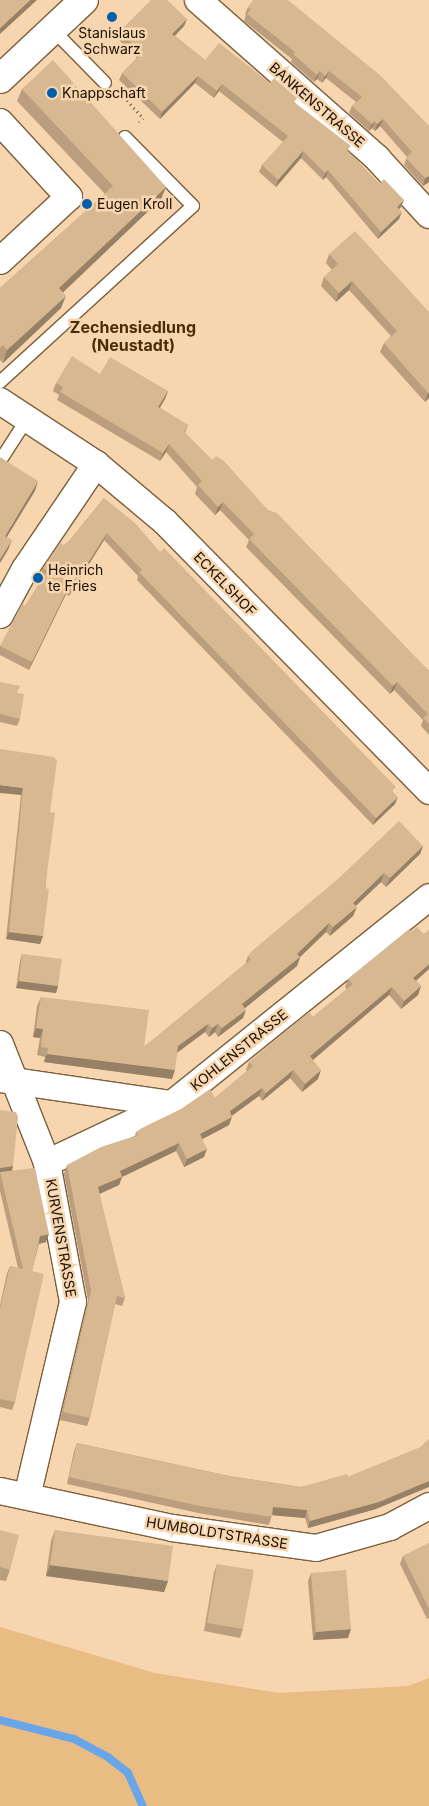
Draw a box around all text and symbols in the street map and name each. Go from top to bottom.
marker: Stanislaus Schwarz [106,11,118,23]
place label: Stanislaus Schwarz [78,25,146,58]
street label: BANKENSTRASSE [266,59,368,151]
place label: Knappschaft [62,85,145,101]
marker: Knappschaft [46,87,58,99]
place label: Eugen Kroll [97,196,172,212]
marker: Eugen Kroll [81,198,93,210]
district label: Zechensiedlung (Neustadt) [70,317,196,355]
street label: ECKELSHOF [190,548,260,620]
place label: Heinrich te Fries [48,562,103,594]
marker: Heinrich te Fries [32,572,44,584]
street label: KOHLENSTRASSE [187,1006,291,1094]
street label: KURVENSTRASSE [42,1177,80,1299]
street label: HUMBOLDTSTRASSE [145,1514,289,1552]

